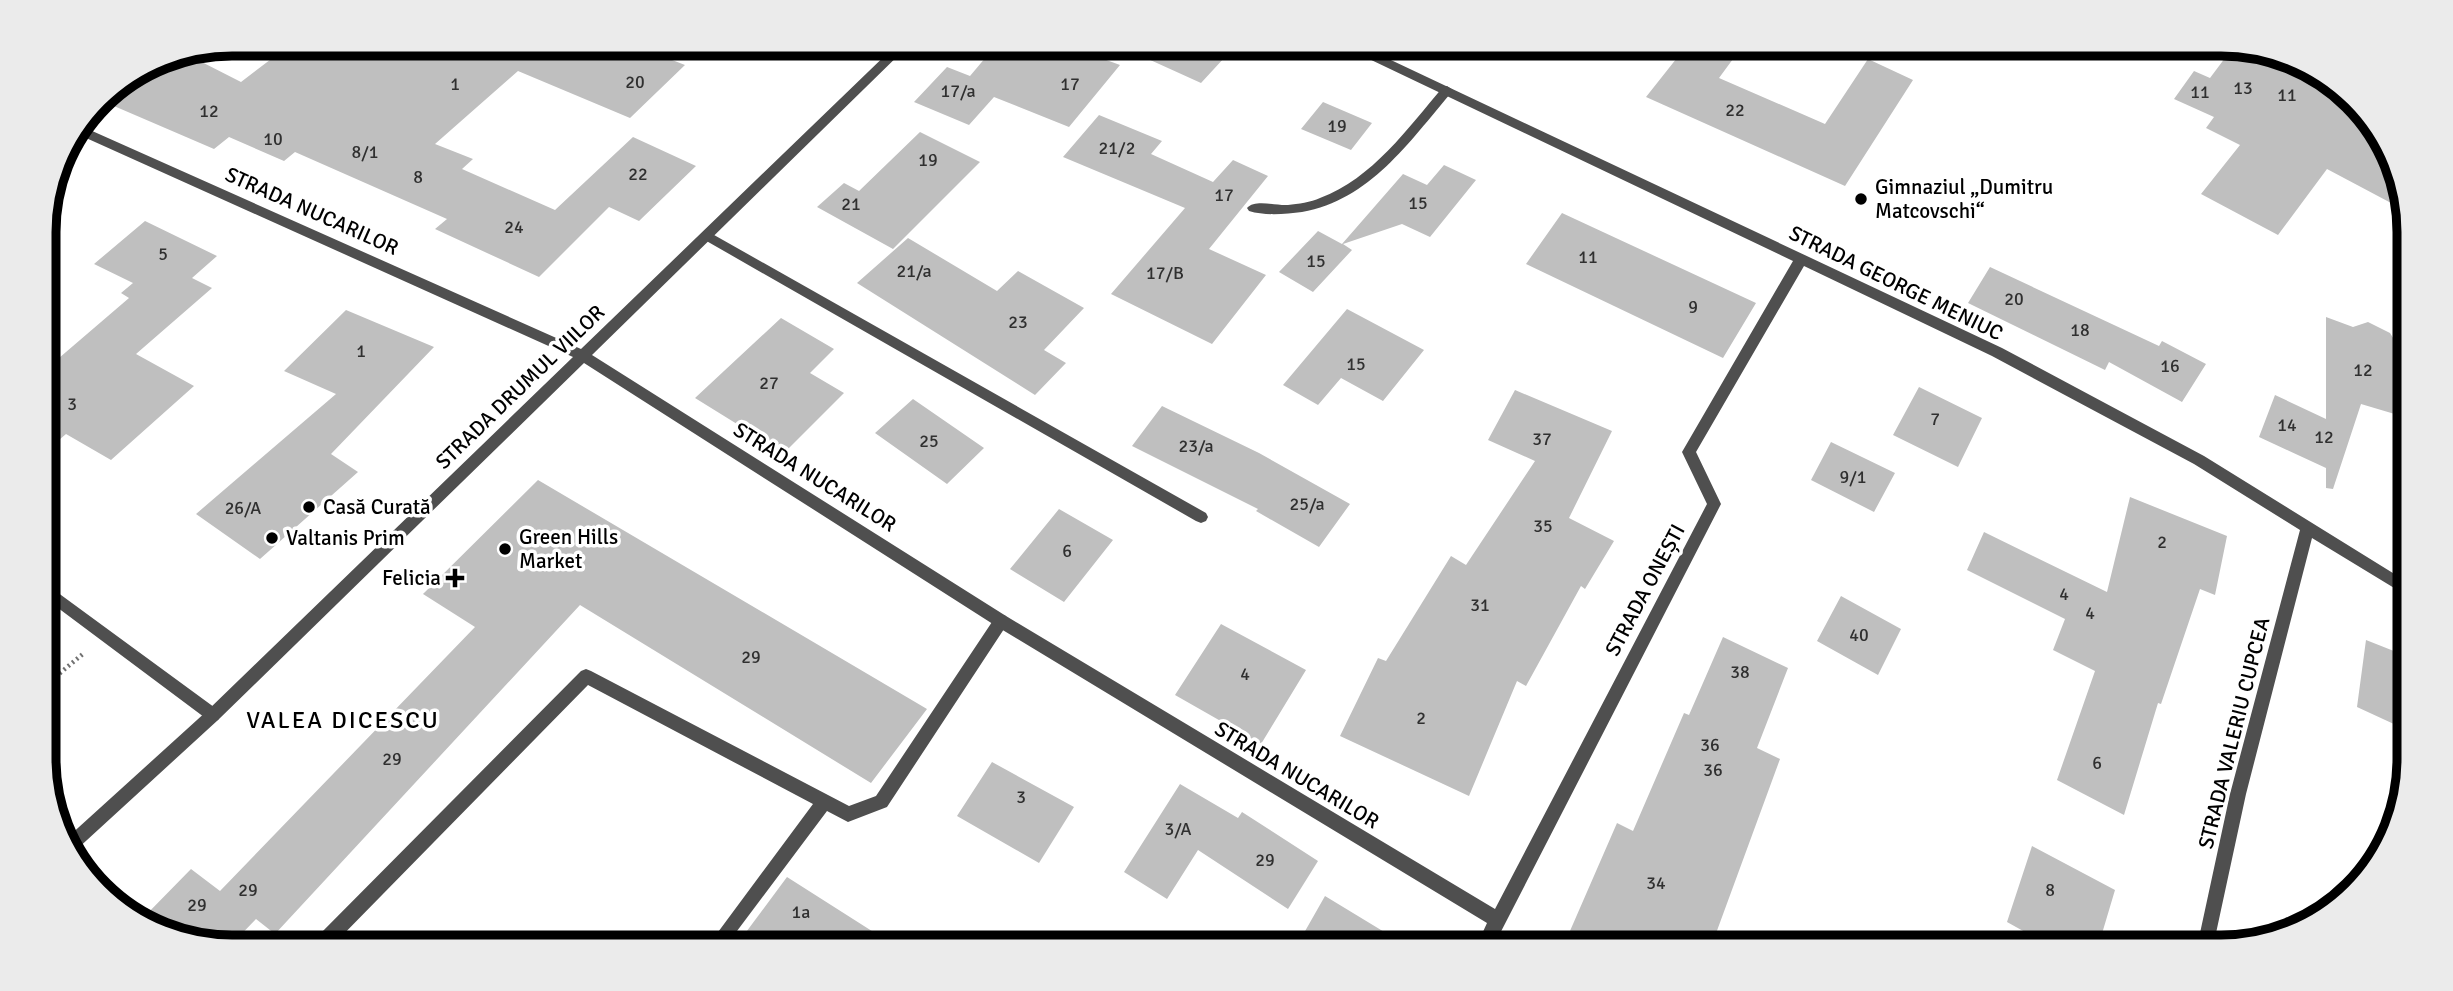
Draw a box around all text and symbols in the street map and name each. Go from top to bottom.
house number: 20 [625,71,645,93]
house number: 1 [450,73,460,95]
house number: 17 [1060,73,1080,95]
house number: 13 [2233,77,2253,99]
house number: 17/a [940,80,976,102]
house number: 11 [2190,81,2210,103]
house number: 11 [2277,84,2297,106]
house number: 22 [1725,99,1745,121]
house number: 12 [199,100,219,122]
house number: 19 [1327,115,1347,137]
house number: 10 [263,128,283,150]
house number: 21/2 [1099,137,1135,159]
house number: 8/1 [351,141,379,163]
house number: 19 [918,149,938,171]
street label: STRADA NUCARILOR [221,161,403,261]
house number: 22 [628,163,648,185]
house number: 8 [413,166,423,188]
place label: Gimnaziul „Dumitru Matcovschi“ [1875,174,2053,224]
house number: 17 [1214,184,1234,206]
marker: Gimnaziul „Dumitru Matcovschi“ [1853,191,1869,207]
house number: 15 [1408,192,1428,214]
house number: 21 [841,193,861,215]
house number: 24 [504,216,524,238]
street label: STRADA GEORGE MENIUC [1785,220,2007,346]
house number: 5 [158,243,168,265]
house number: 11 [1578,246,1598,268]
house number: 15 [1306,250,1326,272]
house number: 21/a [896,260,932,282]
house number: 17/B [1146,262,1184,284]
house number: 20 [2004,288,2024,310]
house number: 9 [1688,296,1698,318]
street label: STRADA DRUMUL VIILOR [430,299,610,475]
house number: 23 [1008,311,1028,333]
house number: 18 [2070,319,2090,341]
house number: 1 [356,340,366,362]
house number: 15 [1346,353,1366,375]
house number: 16 [2160,355,2180,377]
house number: 12 [2353,359,2373,381]
house number: 27 [759,372,779,394]
house number: 3 [67,393,77,415]
house number: 7 [1930,408,1940,430]
house number: 14 [2277,414,2297,436]
street label: STRADA NUCARILOR [729,416,901,538]
house number: 12 [2314,426,2334,448]
house number: 37 [1532,428,1552,450]
house number: 25 [919,430,939,452]
house number: 23/a [1178,435,1214,457]
house number: 9/1 [1839,466,1867,488]
house number: 25/a [1289,493,1325,515]
place label: Casă Curată [323,494,431,520]
house number: 26/A [225,497,261,519]
marker: Casă Curată [301,499,317,515]
house number: 35 [1533,515,1553,537]
street label: STRADA ONEȘTI [1599,520,1691,660]
place label: Green Hills Market [519,524,618,574]
place label: Valtanis Prim [286,525,405,551]
marker: Valtanis Prim [264,530,280,546]
house number: 2 [2157,531,2167,553]
house number: 6 [1062,540,1072,562]
marker: Green Hills Market [497,541,513,557]
place label: Felicia [382,565,441,591]
marker: Felicia [447,570,463,586]
house number: 4 [2059,583,2069,605]
house number: 31 [1470,594,1490,616]
house number: 4 [2085,602,2095,624]
street label: STRADA VALERIU CUPCEA [2193,614,2275,851]
house number: 40 [1849,624,1869,646]
house number: 29 [741,646,761,668]
house number: 38 [1730,661,1750,683]
house number: 4 [1240,663,1250,685]
district label: VALEA DICESCU [246,705,440,735]
house number: 2 [1416,707,1426,729]
street label: STRADA NUCARILOR [1210,716,1384,834]
house number: 36 [1700,734,1720,756]
house number: 29 [382,748,402,770]
house number: 6 [2092,752,2102,774]
house number: 36 [1703,759,1723,781]
house number: 3 [1016,786,1026,808]
house number: 3/A [1165,818,1191,840]
house number: 29 [1255,849,1275,871]
house number: 34 [1646,872,1666,894]
house number: 29 [238,879,258,901]
house number: 8 [2045,879,2055,901]
house number: 29 [187,894,207,916]
house number: 1a [792,901,810,923]

